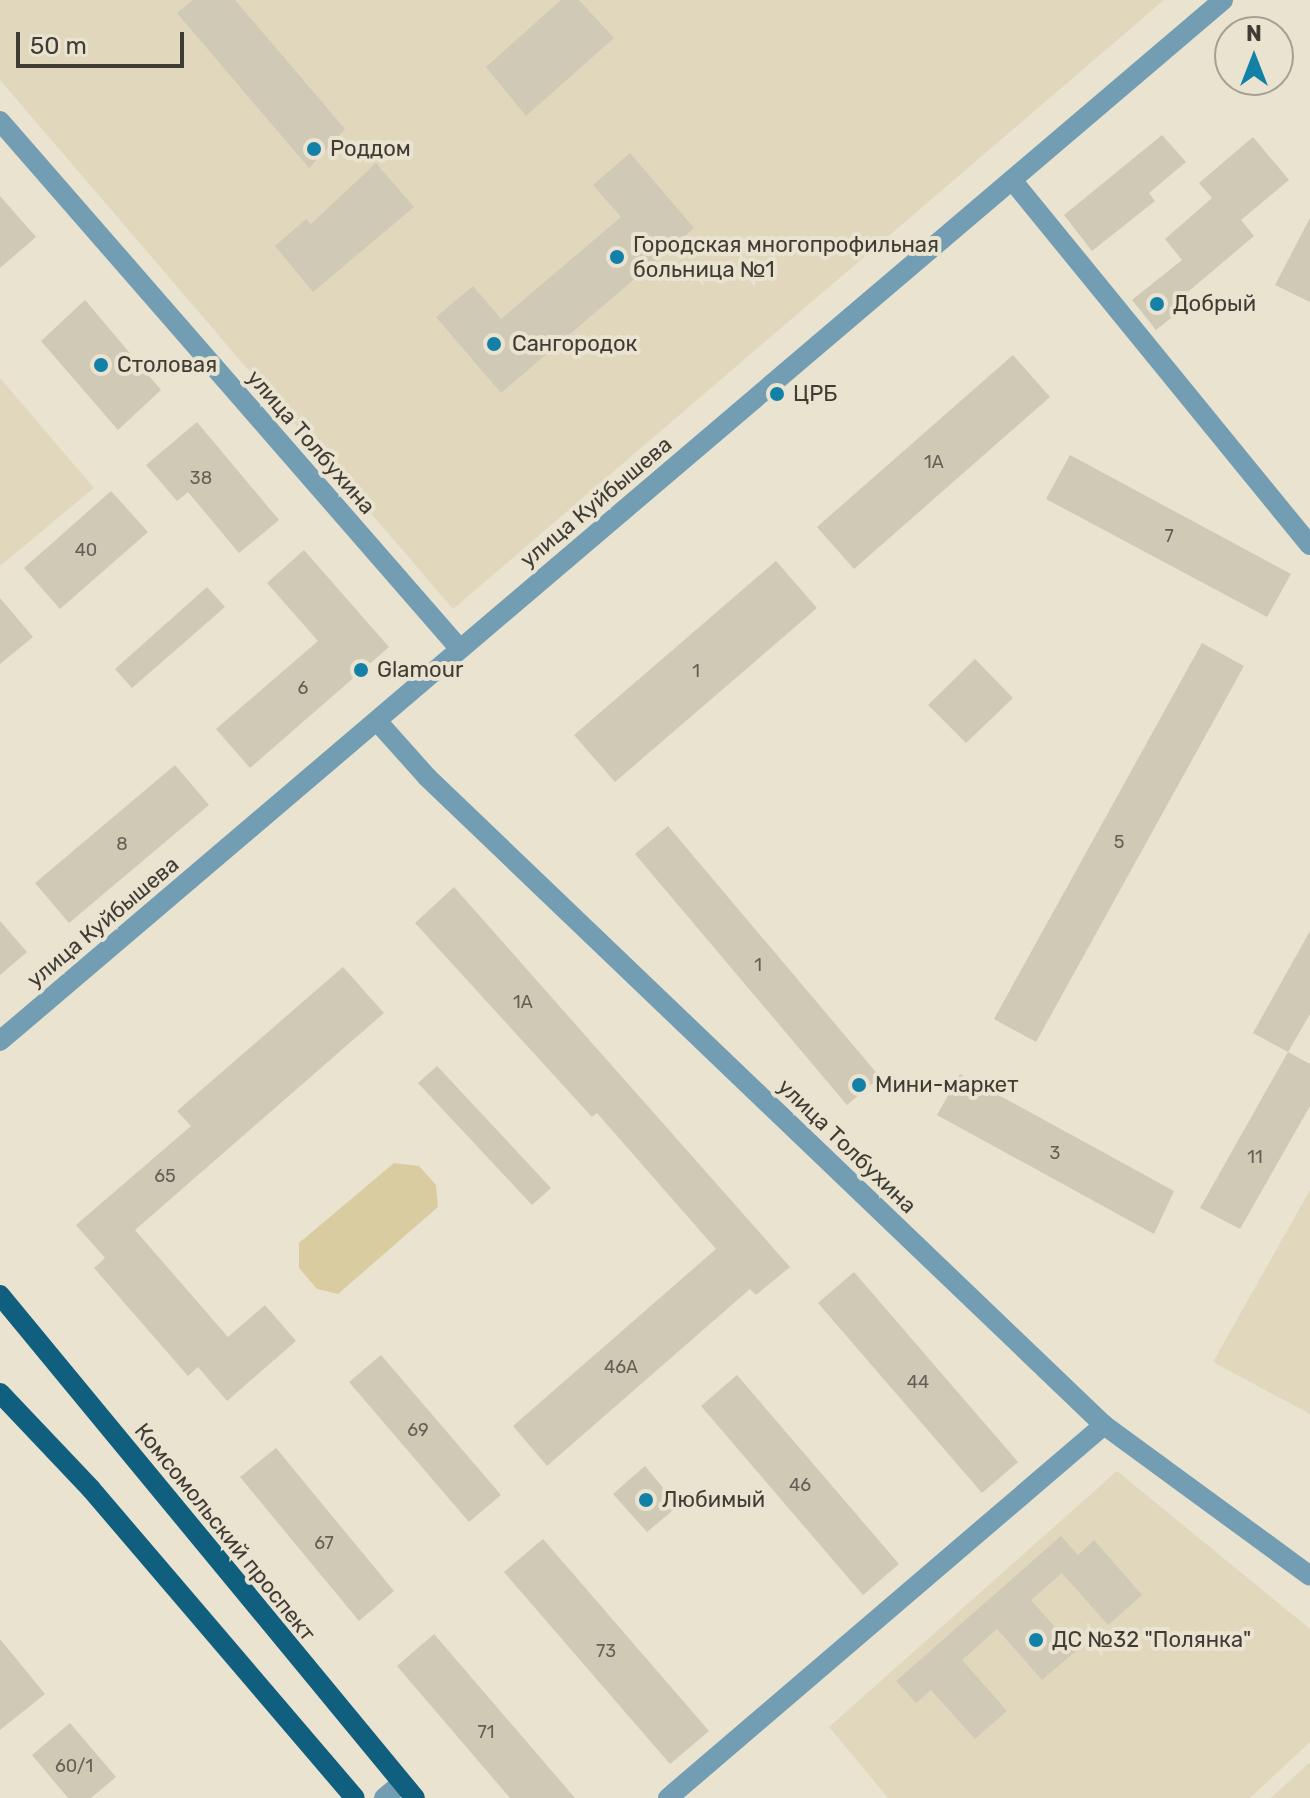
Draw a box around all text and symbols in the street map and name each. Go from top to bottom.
scale bar [20,16,188,66]
north arrow [1214,16,1294,96]
text: N [1246,20,1262,47]
text: 50 m [30,32,87,60]
place label: Роддом [330,136,411,162]
marker: Роддом [305,140,323,158]
place label: Городская многопрофильная больница №1 [633,231,939,282]
marker: Городская многопрофильная больница №1 [608,248,626,266]
place label: Добрый [1173,291,1256,317]
marker: Добрый [1148,295,1166,313]
place label: Сангородок [512,331,637,357]
marker: Сангородок [483,333,505,355]
place label: Столовая [117,352,217,378]
marker: Столовая [92,356,110,374]
street label: улица Толбухина [241,365,381,519]
place label: ЦРБ [793,381,837,407]
marker: ЦРБ [768,385,786,403]
street label: улица Куйбышева [515,431,677,573]
house number: 1А [924,451,944,473]
house number: 38 [190,467,212,489]
house number: 7 [1164,525,1174,547]
house number: 40 [75,539,97,561]
place label: Glamour [377,657,463,683]
house number: 1 [692,660,700,682]
marker: Glamour [352,661,370,679]
house number: 6 [298,677,308,699]
house number: 5 [1114,831,1124,853]
house number: 8 [116,833,128,855]
street label: улица Куйбышева [22,851,184,993]
house number: 1 [754,954,762,976]
house number: 1А [513,991,533,1013]
place label: Мини-маркет [875,1072,1018,1098]
street label: улица Толбухина [772,1073,922,1219]
marker: Мини-маркет [850,1076,868,1094]
house number: 3 [1050,1142,1060,1164]
house number: 11 [1247,1146,1263,1168]
house number: 65 [154,1165,176,1187]
house number: 46А [604,1356,638,1378]
house number: 44 [907,1371,929,1393]
street label: Комсомольский проспект [129,1418,321,1646]
house number: 69 [407,1419,429,1441]
house number: 46 [789,1474,811,1496]
place label: Любимый [662,1487,765,1513]
marker: Любимый [637,1491,655,1509]
house number: 67 [314,1532,334,1554]
place label: ДС №32 "Полянка" [1052,1627,1251,1653]
marker: ДС №32 "Полянка" [1027,1631,1045,1649]
house number: 73 [596,1640,616,1662]
house number: 71 [478,1721,494,1743]
house number: 60/1 [55,1755,93,1777]

